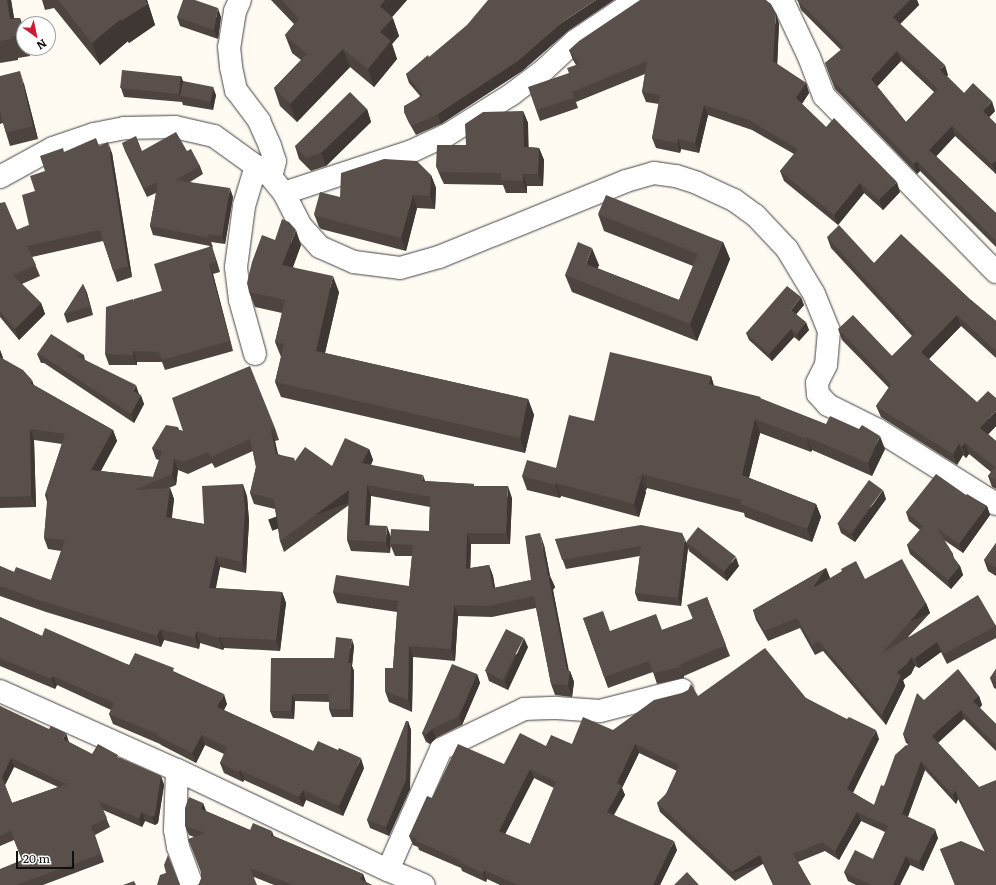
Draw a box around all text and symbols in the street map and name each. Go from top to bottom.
north arrow [16,16,56,56]
text: N [34,36,50,54]
scale bar [18,843,76,869]
text: 20 m [23,849,50,867]

